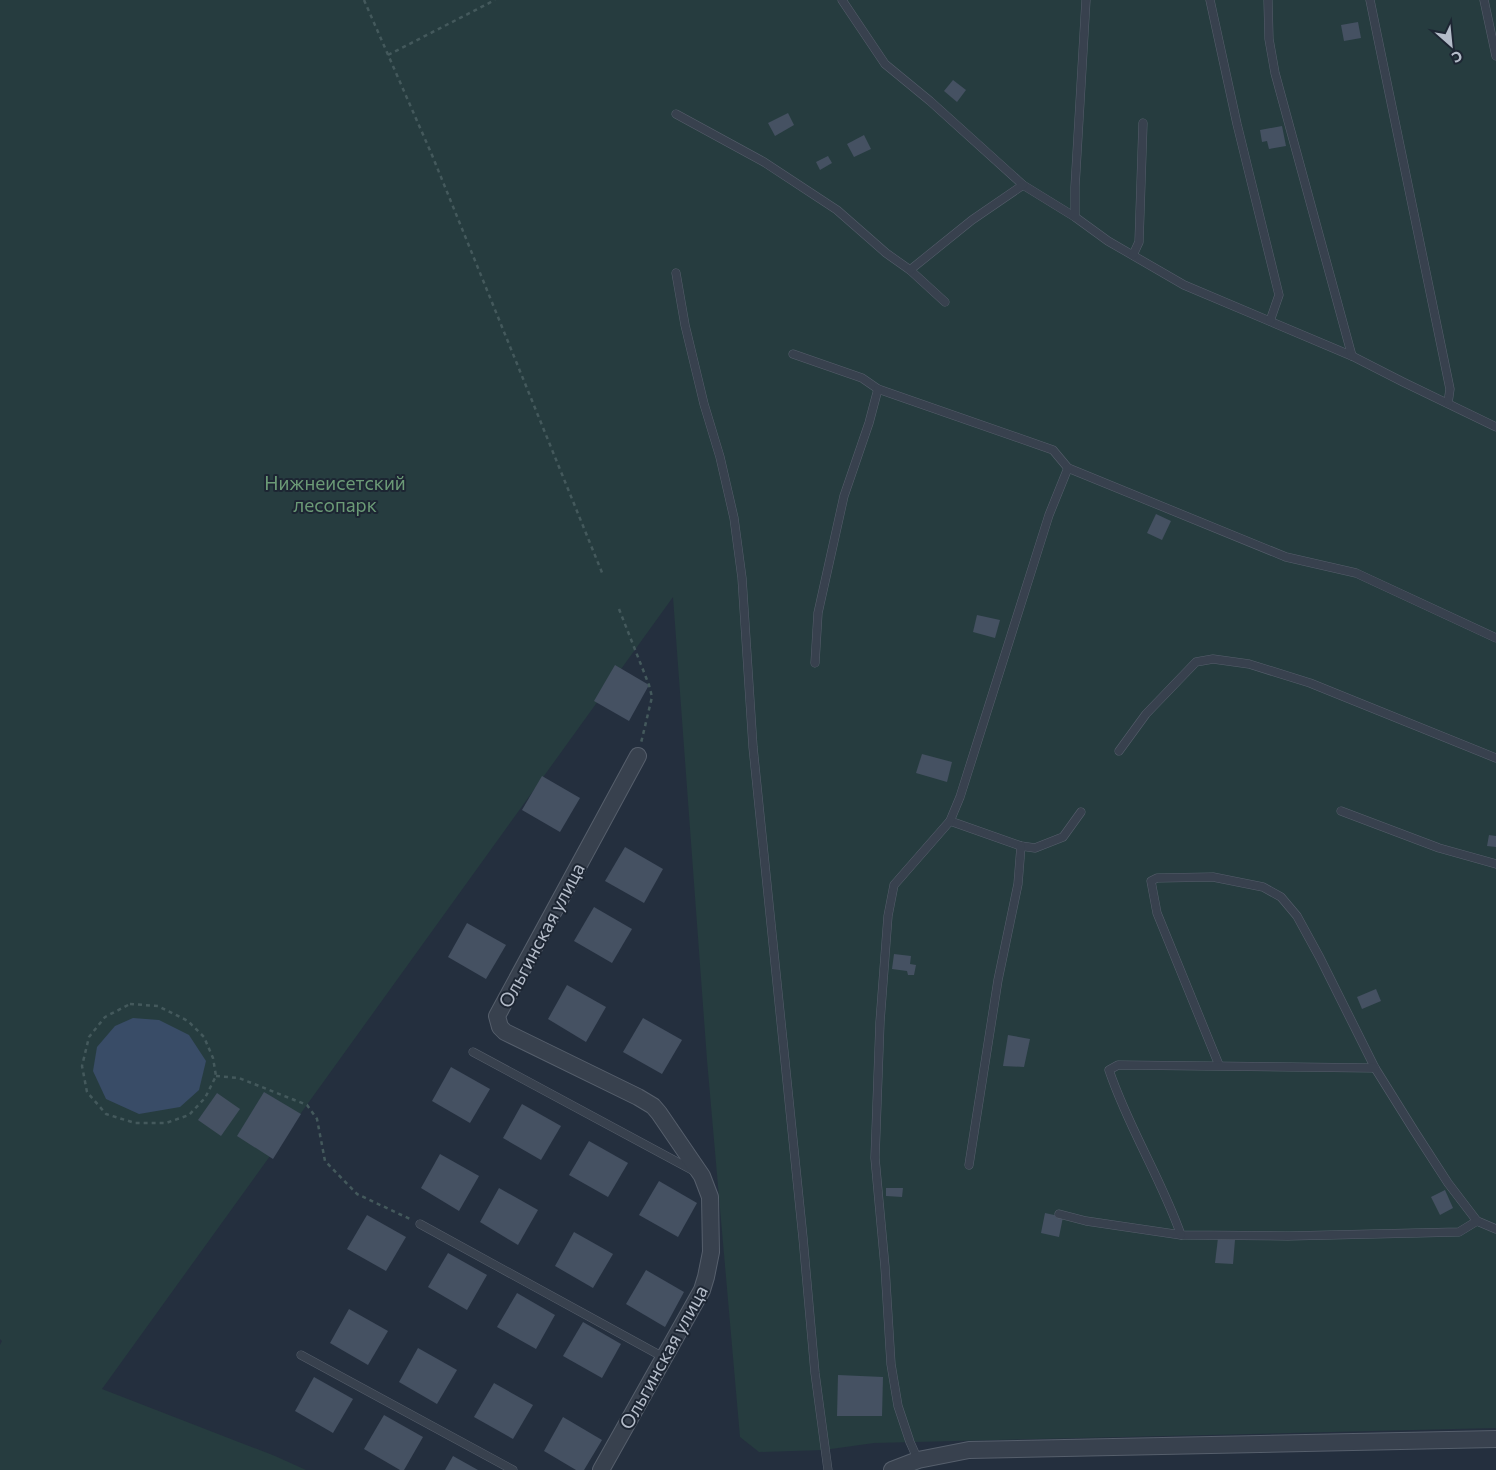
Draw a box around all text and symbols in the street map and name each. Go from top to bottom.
north arrow [1426,20,1476,70]
text: С [1449,47,1465,67]
park label: Нижнеисетский лесопарк [264,471,406,516]
street label: Ольгинская улица [493,859,589,1011]
street label: Ольгинская улица [614,1281,712,1433]

